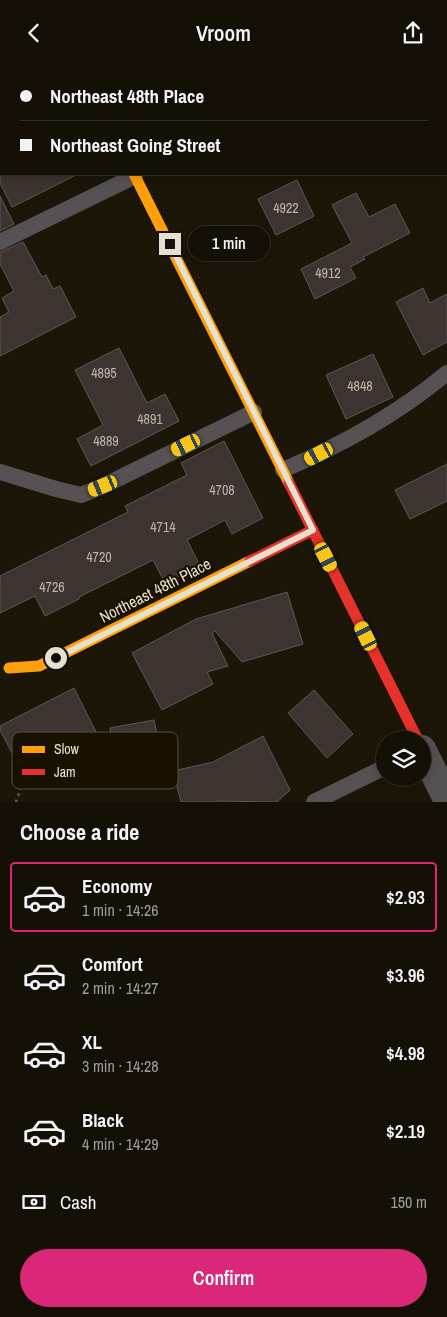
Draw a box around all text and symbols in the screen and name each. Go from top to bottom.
text: Vroom [196,18,251,48]
icon: back [20,19,48,47]
icon: share [399,19,427,47]
text: Northeast 48th Place [50,83,204,109]
text: Northeast Going Street [50,132,221,158]
house number: 4922 [273,199,299,217]
callout: 1 min [188,227,270,261]
text: 1 min [212,232,246,254]
route end [159,233,181,255]
house number: 4912 [315,264,341,282]
house number: 4895 [91,364,117,382]
house number: 4848 [347,377,373,395]
house number: 4891 [137,410,163,428]
house number: 4889 [93,432,119,450]
car [169,432,202,458]
car [302,440,335,468]
car [86,473,119,499]
house number: 4708 [209,481,235,499]
house number: 4714 [150,518,176,536]
car [312,540,339,574]
house number: 4720 [86,548,112,566]
street label: Northeast 48th Place [95,552,215,628]
house number: 4726 [39,578,65,596]
car [352,619,379,653]
route start [45,647,67,669]
map controls [376,731,431,786]
button: layers [376,731,431,786]
legend [12,732,178,789]
text: Slow [54,740,80,758]
text: Jam [54,763,76,781]
text: Choose a ride [20,817,139,847]
text: Economy [82,873,152,899]
icon: car [22,875,67,920]
text: $2.93 [386,884,425,910]
text: 1 min · 14:26 [82,899,159,921]
text: Comfort [82,951,143,977]
icon: car [22,953,67,998]
text: $3.96 [386,962,425,988]
text: 2 min · 14:27 [82,977,159,999]
text: XL [82,1029,102,1055]
icon: car [22,1031,67,1076]
text: $4.98 [386,1040,425,1066]
text: 3 min · 14:28 [82,1055,159,1077]
text: Black [82,1107,124,1133]
icon: car [22,1109,67,1154]
text: $2.19 [386,1118,425,1144]
text: 4 min · 14:29 [82,1133,159,1155]
icon: cash [20,1188,48,1216]
text: Cash [60,1189,96,1215]
text: 150 m [391,1191,427,1213]
button: Confirm [20,1249,427,1307]

